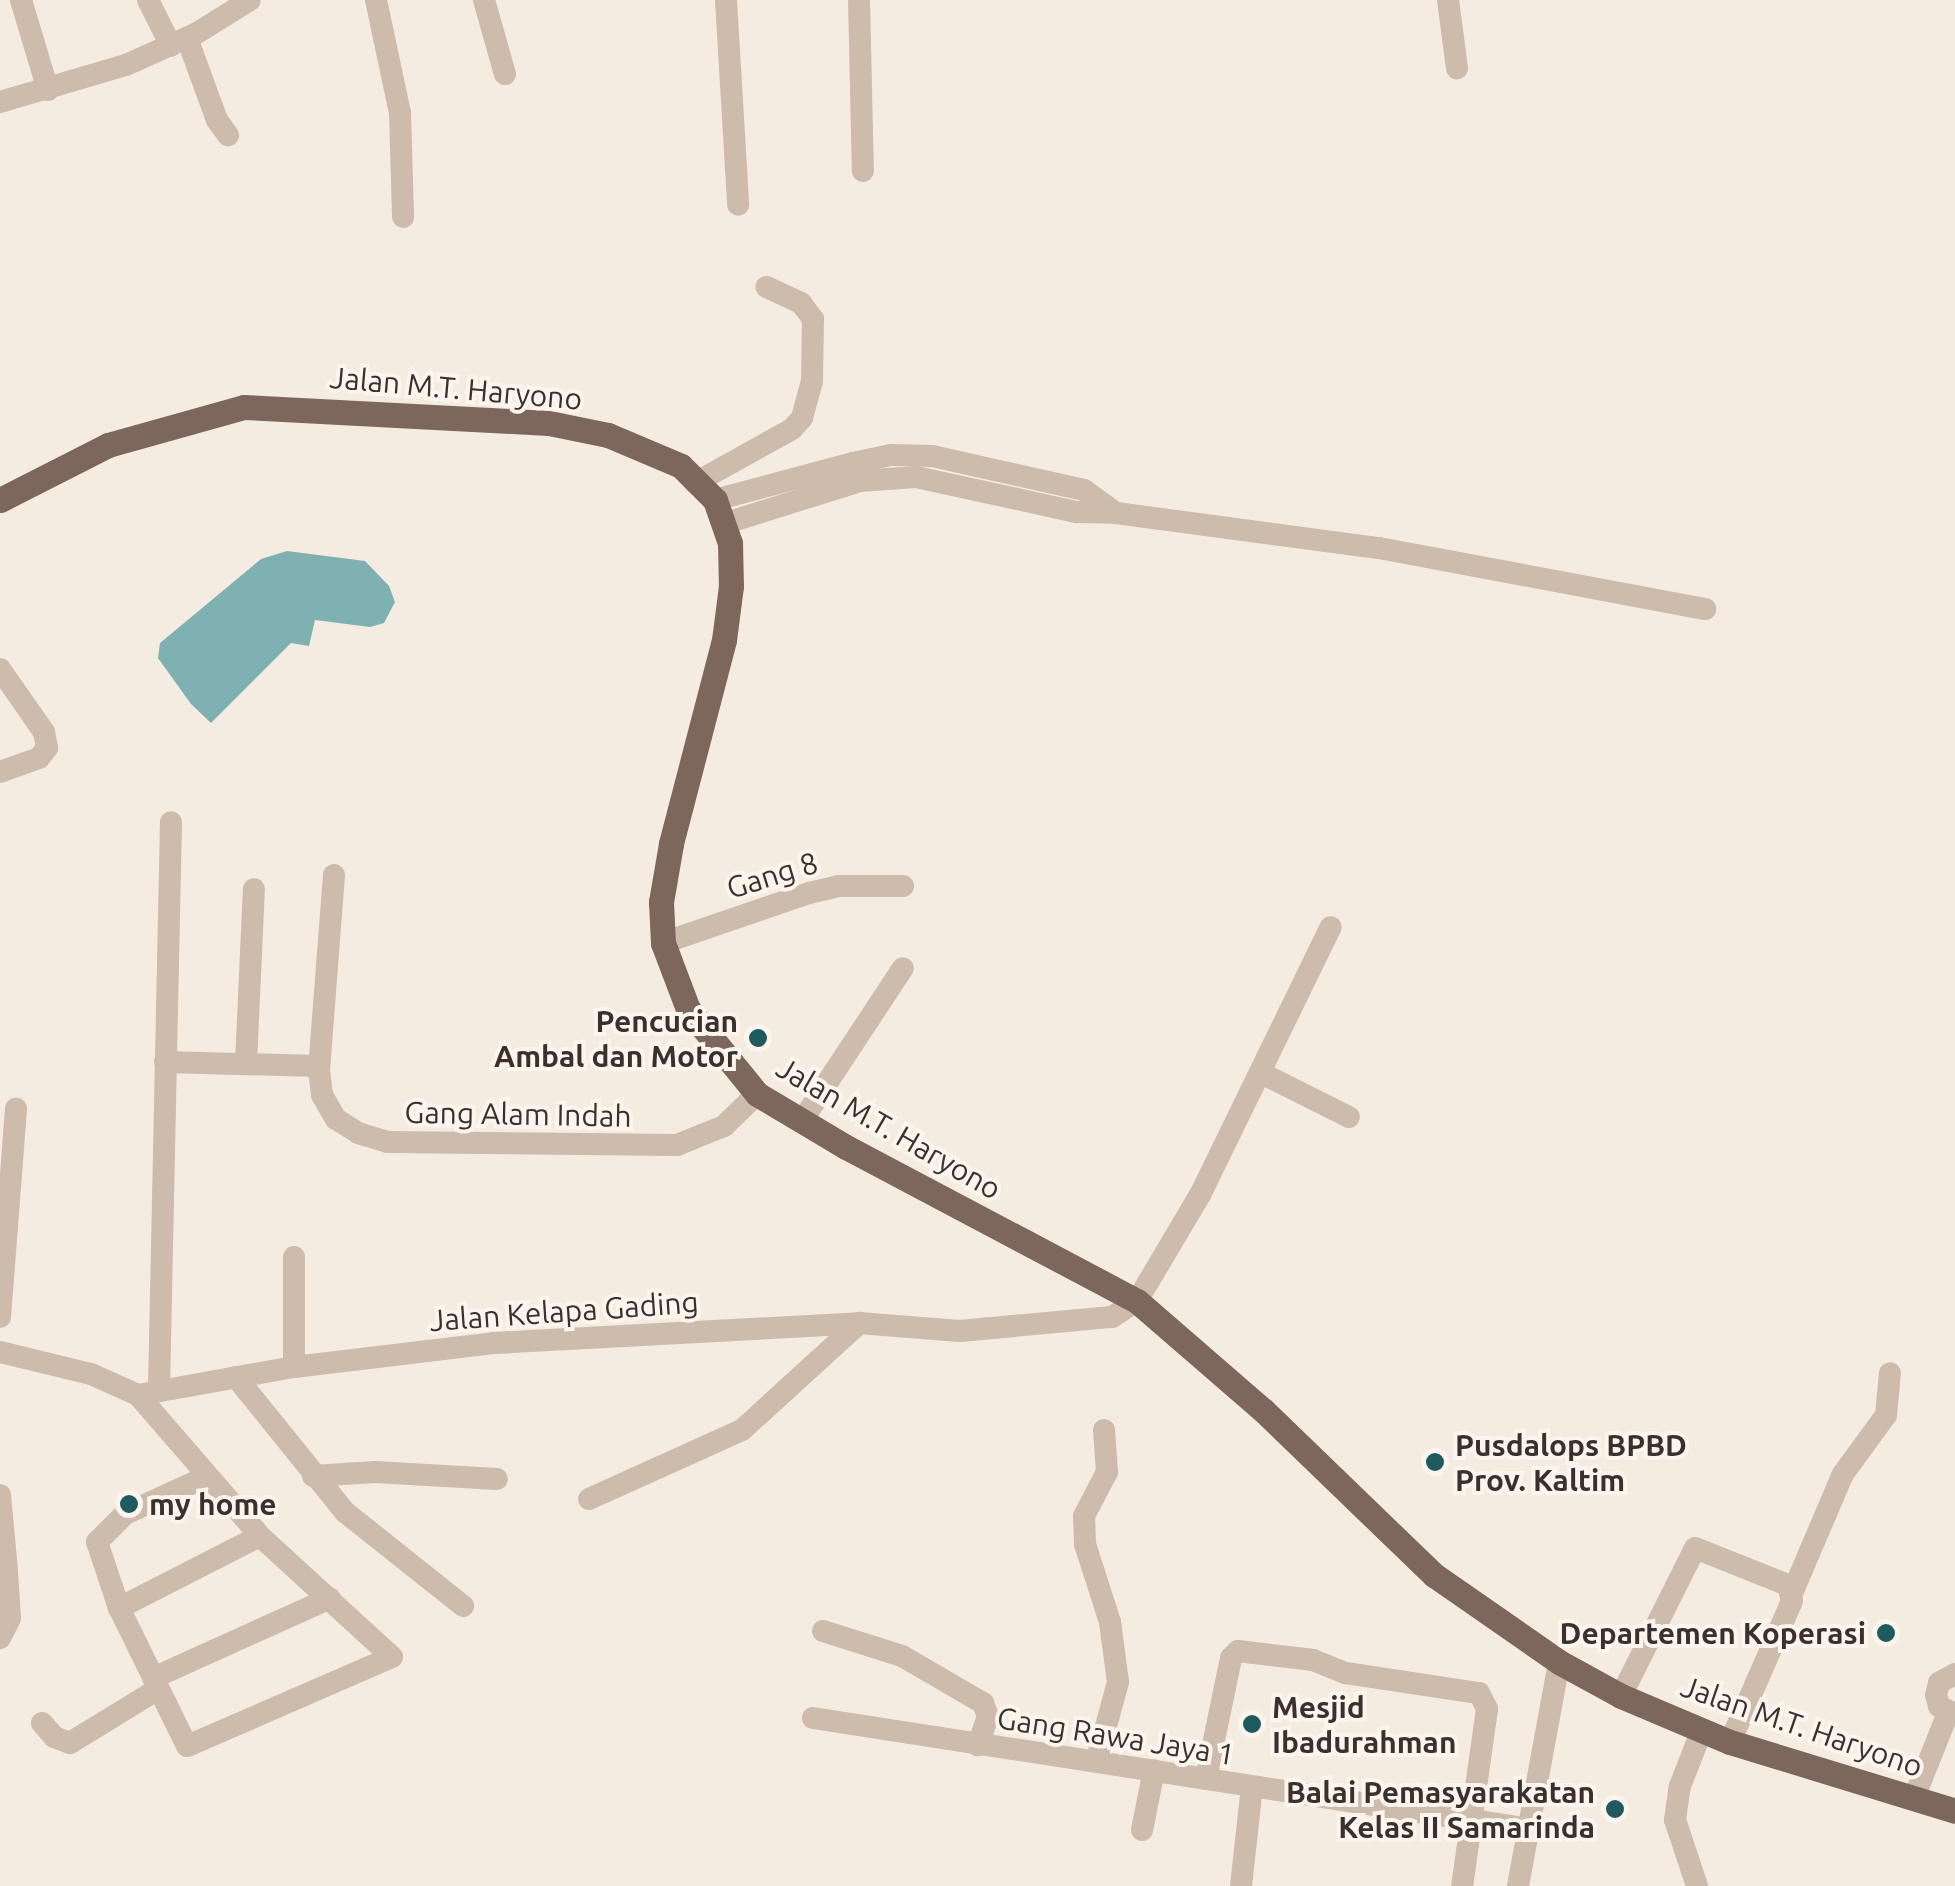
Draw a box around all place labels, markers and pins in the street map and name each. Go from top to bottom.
place label: Pencucian Ambal dan Motor [494,1003,738,1074]
marker: Pencucian Ambal dan Motor [747,1027,769,1049]
place label: Pusdalops BPBD Prov. Kaltim [1455,1427,1687,1498]
marker: Pusdalops BPBD Prov. Kaltim [1424,1451,1446,1473]
place label: my home [149,1486,277,1522]
marker: my home [118,1493,140,1515]
place label: Departemen Koperasi [1560,1615,1866,1651]
marker: Departemen Koperasi [1875,1622,1897,1644]
place label: Mesjid Ibadurahman [1272,1689,1456,1760]
marker: Mesjid Ibadurahman [1241,1713,1263,1735]
place label: Balai Pemasyarakatan Kelas II Samarinda [1286,1774,1595,1844]
marker: Balai Pemasyarakatan Kelas II Samarinda [1604,1798,1626,1820]

